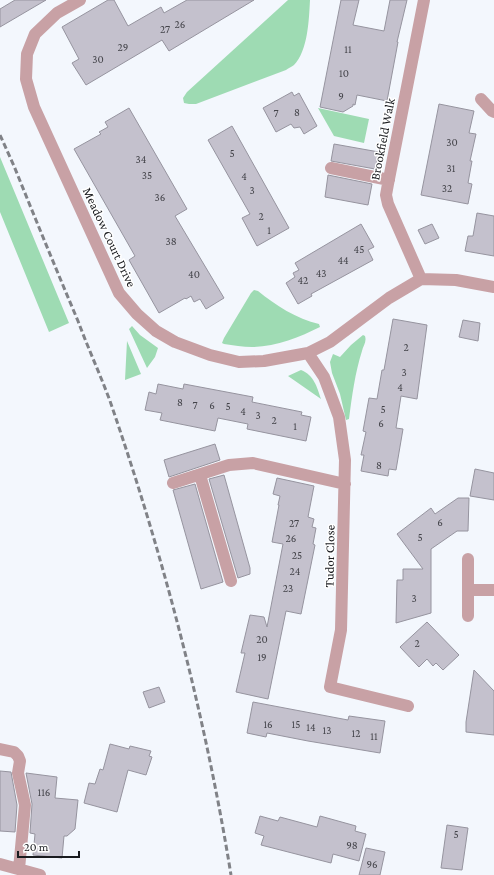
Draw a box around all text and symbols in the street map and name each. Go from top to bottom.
house number: 26 [175,18,185,30]
house number: 27 [160,23,170,35]
house number: 29 [118,41,128,53]
house number: 11 [344,43,352,55]
house number: 30 [92,53,104,65]
house number: 10 [339,67,349,79]
house number: 9 [338,90,344,102]
street label: Brookfield Walk [367,96,398,181]
house number: 8 [294,106,300,118]
house number: 7 [273,107,279,119]
house number: 30 [446,136,458,148]
house number: 5 [229,147,235,159]
house number: 34 [136,153,147,165]
house number: 31 [447,162,456,174]
house number: 35 [142,169,152,181]
house number: 4 [241,170,247,182]
house number: 32 [442,182,452,194]
house number: 3 [249,184,255,196]
street label: Meadow Court Drive [80,185,139,290]
house number: 36 [155,191,165,203]
house number: 2 [258,210,264,222]
house number: 1 [267,224,271,236]
house number: 38 [165,235,177,247]
house number: 45 [354,243,364,255]
house number: 44 [337,254,349,266]
house number: 43 [316,267,326,279]
house number: 40 [188,268,200,280]
house number: 42 [298,274,308,286]
house number: 2 [403,341,409,353]
house number: 3 [401,366,407,378]
house number: 4 [397,381,403,393]
house number: 8 [177,396,183,408]
house number: 7 [192,399,198,411]
house number: 6 [209,399,215,411]
house number: 5 [225,400,231,412]
house number: 5 [380,403,386,415]
house number: 4 [240,405,246,417]
house number: 3 [255,409,261,421]
house number: 2 [271,414,277,426]
house number: 6 [378,417,384,429]
house number: 1 [293,420,297,432]
house number: 8 [376,459,382,471]
house number: 6 [437,516,443,528]
house number: 27 [289,517,299,529]
street label: Tudor Close [321,524,338,587]
house number: 5 [417,531,423,543]
house number: 26 [286,532,296,544]
house number: 25 [292,549,302,561]
house number: 24 [290,565,301,577]
house number: 23 [283,582,293,594]
house number: 3 [411,592,417,604]
house number: 20 [256,633,268,645]
house number: 2 [414,637,420,649]
house number: 19 [257,651,267,663]
house number: 16 [263,718,273,730]
house number: 15 [292,718,300,730]
house number: 14 [306,721,316,733]
house number: 13 [323,724,331,736]
house number: 12 [352,727,360,739]
house number: 11 [370,730,378,742]
house number: 116 [38,786,50,798]
house number: 5 [453,828,459,840]
scale bar [18,833,79,859]
house number: 98 [346,839,358,851]
text: 20 m [24,840,49,854]
house number: 96 [366,858,378,870]

